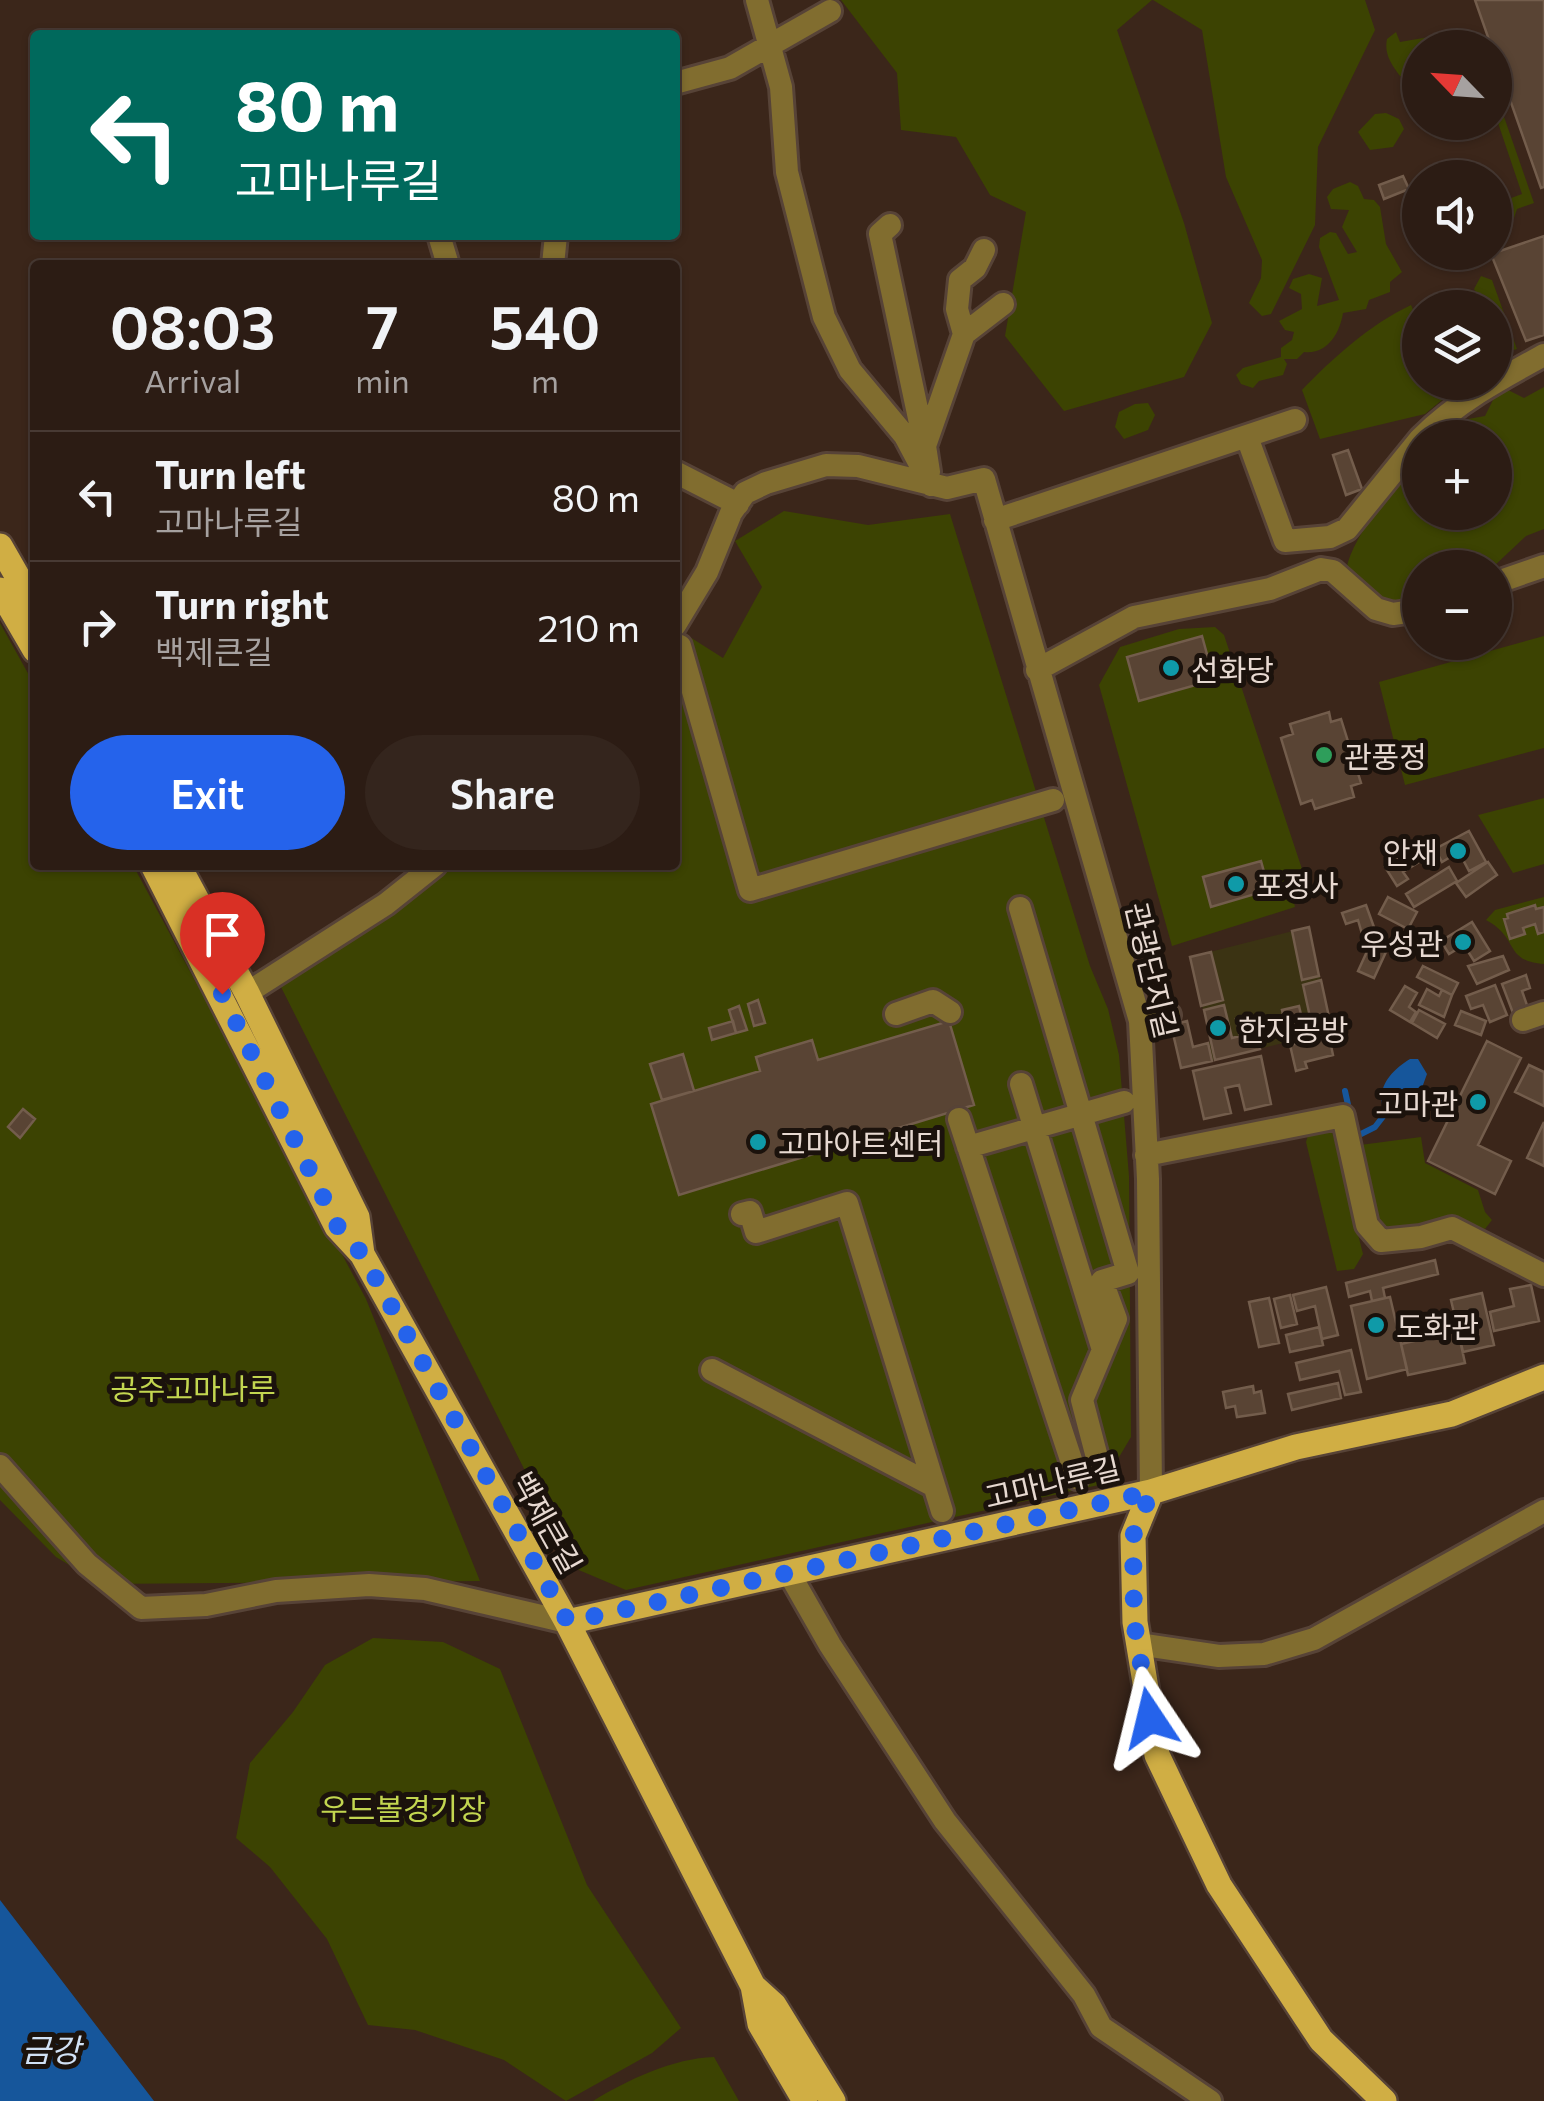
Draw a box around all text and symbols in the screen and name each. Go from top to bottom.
north arrow [1402,30,1512,140]
map controls [1402,30,1512,660]
text: 80 m [235,60,399,145]
icon: left [70,70,200,200]
text: 고마나루길 [235,151,442,206]
button: sound [1402,160,1512,270]
text: 08:03 [110,288,276,361]
text: 7 [366,288,399,361]
text: 540 [489,288,600,361]
button: layers [1402,290,1512,400]
text: Arrival [144,360,241,400]
text: min [355,360,410,400]
text: m [531,360,559,400]
button: + [1402,420,1512,530]
text: Turn left [155,450,306,497]
icon: left [70,469,125,524]
text: 80 m [552,473,640,520]
text: 고마나루길 [155,501,302,541]
button: − [1402,550,1512,660]
text: Turn right [155,580,329,627]
icon: right [70,599,125,654]
text: 210 m [537,603,640,650]
text: 백제큰길 [155,631,273,671]
place label: 선화당 [1191,650,1274,687]
marker: 선화당 [1160,657,1182,679]
button: Exit [70,735,345,850]
button: Share [365,735,640,850]
place label: 관풍정 [1344,737,1427,774]
marker: 관풍정 [1313,744,1335,766]
place label: 안채 [1383,833,1438,870]
marker: 안채 [1447,840,1469,862]
place label: 포정사 [1256,866,1339,903]
marker: 포정사 [1225,873,1247,895]
pin [180,892,265,995]
street label: 관광단지길 [1119,899,1187,1041]
icon: arrive [195,907,250,962]
place label: 우성관 [1360,924,1443,961]
marker: 우성관 [1452,931,1474,953]
place label: 한지공방 [1238,1010,1348,1047]
marker: 한지공방 [1207,1017,1229,1039]
place label: 고마관 [1375,1084,1458,1121]
marker: 고마관 [1467,1091,1489,1113]
place label: 고마아트센터 [778,1124,944,1161]
marker: 고마아트센터 [747,1131,769,1153]
place label: 도화관 [1396,1307,1479,1344]
marker: 도화관 [1365,1314,1387,1336]
park label: 공주고마나루 [110,1369,276,1406]
street label: 고마나루길 [981,1447,1123,1515]
street label: 백제큰길 [505,1465,591,1579]
position arrow [1098,1666,1202,1770]
park label: 우드볼경기장 [320,1789,486,1826]
water label: 금강 [22,2029,85,2069]

